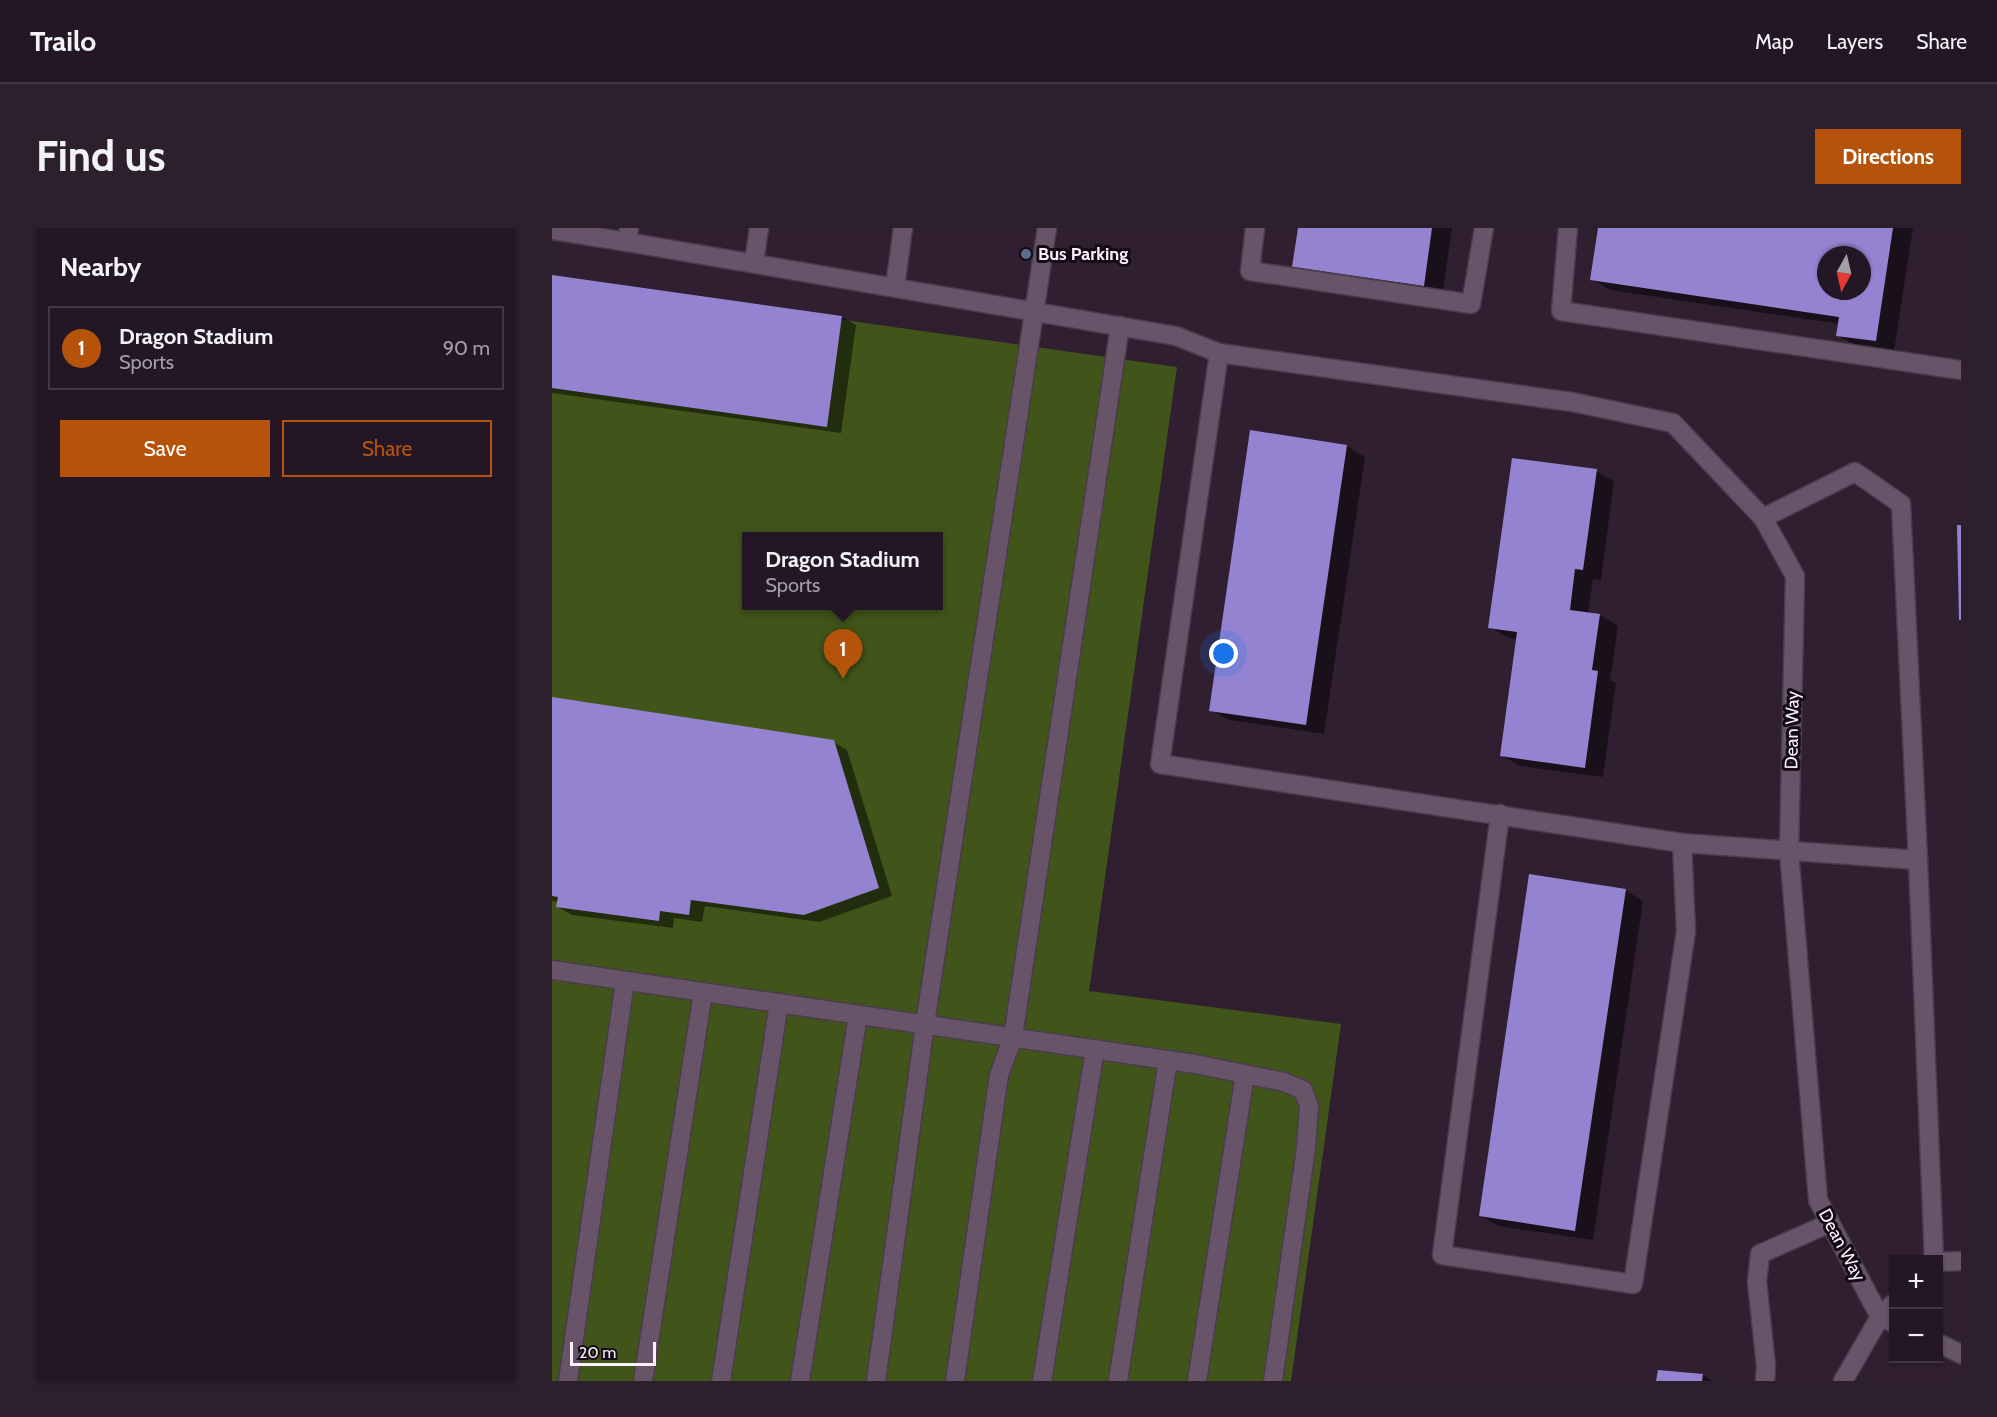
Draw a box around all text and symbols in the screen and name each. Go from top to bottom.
text: Trailo [30,24,96,58]
text: Map [1755,29,1794,54]
text: Layers [1827,29,1883,54]
text: Share [1916,29,1967,54]
button: Directions [1815,129,1961,184]
text: Find us [36,130,165,182]
place label: Bus Parking [1038,243,1128,265]
north arrow [1817,246,1871,300]
marker: Bus Parking [1019,247,1033,261]
text: Nearby [60,251,141,283]
text: Dragon Stadium [119,323,273,350]
text: 1 [78,336,85,360]
text: 90 m [443,336,490,360]
text: Sports [119,350,174,374]
button: Save [60,420,270,477]
button: Share [282,420,492,477]
popup [742,532,943,610]
text: Dragon Stadium [765,546,920,573]
text: Sports [765,573,820,597]
pin: 1 [824,630,862,679]
your location [1209,639,1238,668]
street label: Dean Way [1780,691,1804,769]
street label: Dean Way [1814,1205,1870,1285]
map controls [1889,1255,1943,1363]
button: + [1889,1255,1943,1309]
button: − [1889,1309,1943,1363]
scale bar [570,1339,656,1366]
text: 20 m [579,1343,616,1362]

